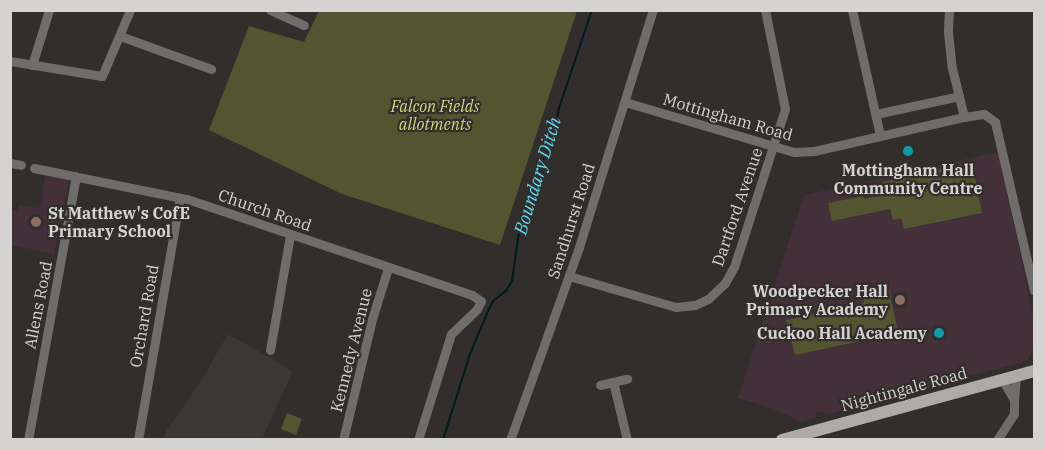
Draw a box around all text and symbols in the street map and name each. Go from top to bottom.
street label: Mottingham Road [661,89,795,145]
park label: Falcon Fields allotments [391,96,479,134]
water label: Boundary Ditch [510,115,566,237]
marker: Mottingham Hall Community Centre [901,144,915,158]
street label: Dartford Avenue [708,145,766,269]
place label: Mottingham Hall Community Centre [833,160,983,198]
street label: Sandhurst Road [543,161,599,281]
street label: Church Road [216,185,314,235]
place label: St Matthew's CofE Primary School [48,203,190,241]
marker: St Matthew's CofE Primary School [29,215,43,229]
street label: Allens Road [20,260,56,350]
street label: Orchard Road [125,263,163,369]
place label: Woodpecker Hall Primary Academy [746,281,888,319]
street label: Kennedy Avenue [326,286,376,414]
marker: Woodpecker Hall Primary Academy [893,293,907,307]
place label: Cuckoo Hall Academy [757,323,927,343]
marker: Cuckoo Hall Academy [932,326,946,340]
street label: Nightingale Road [839,363,969,415]

